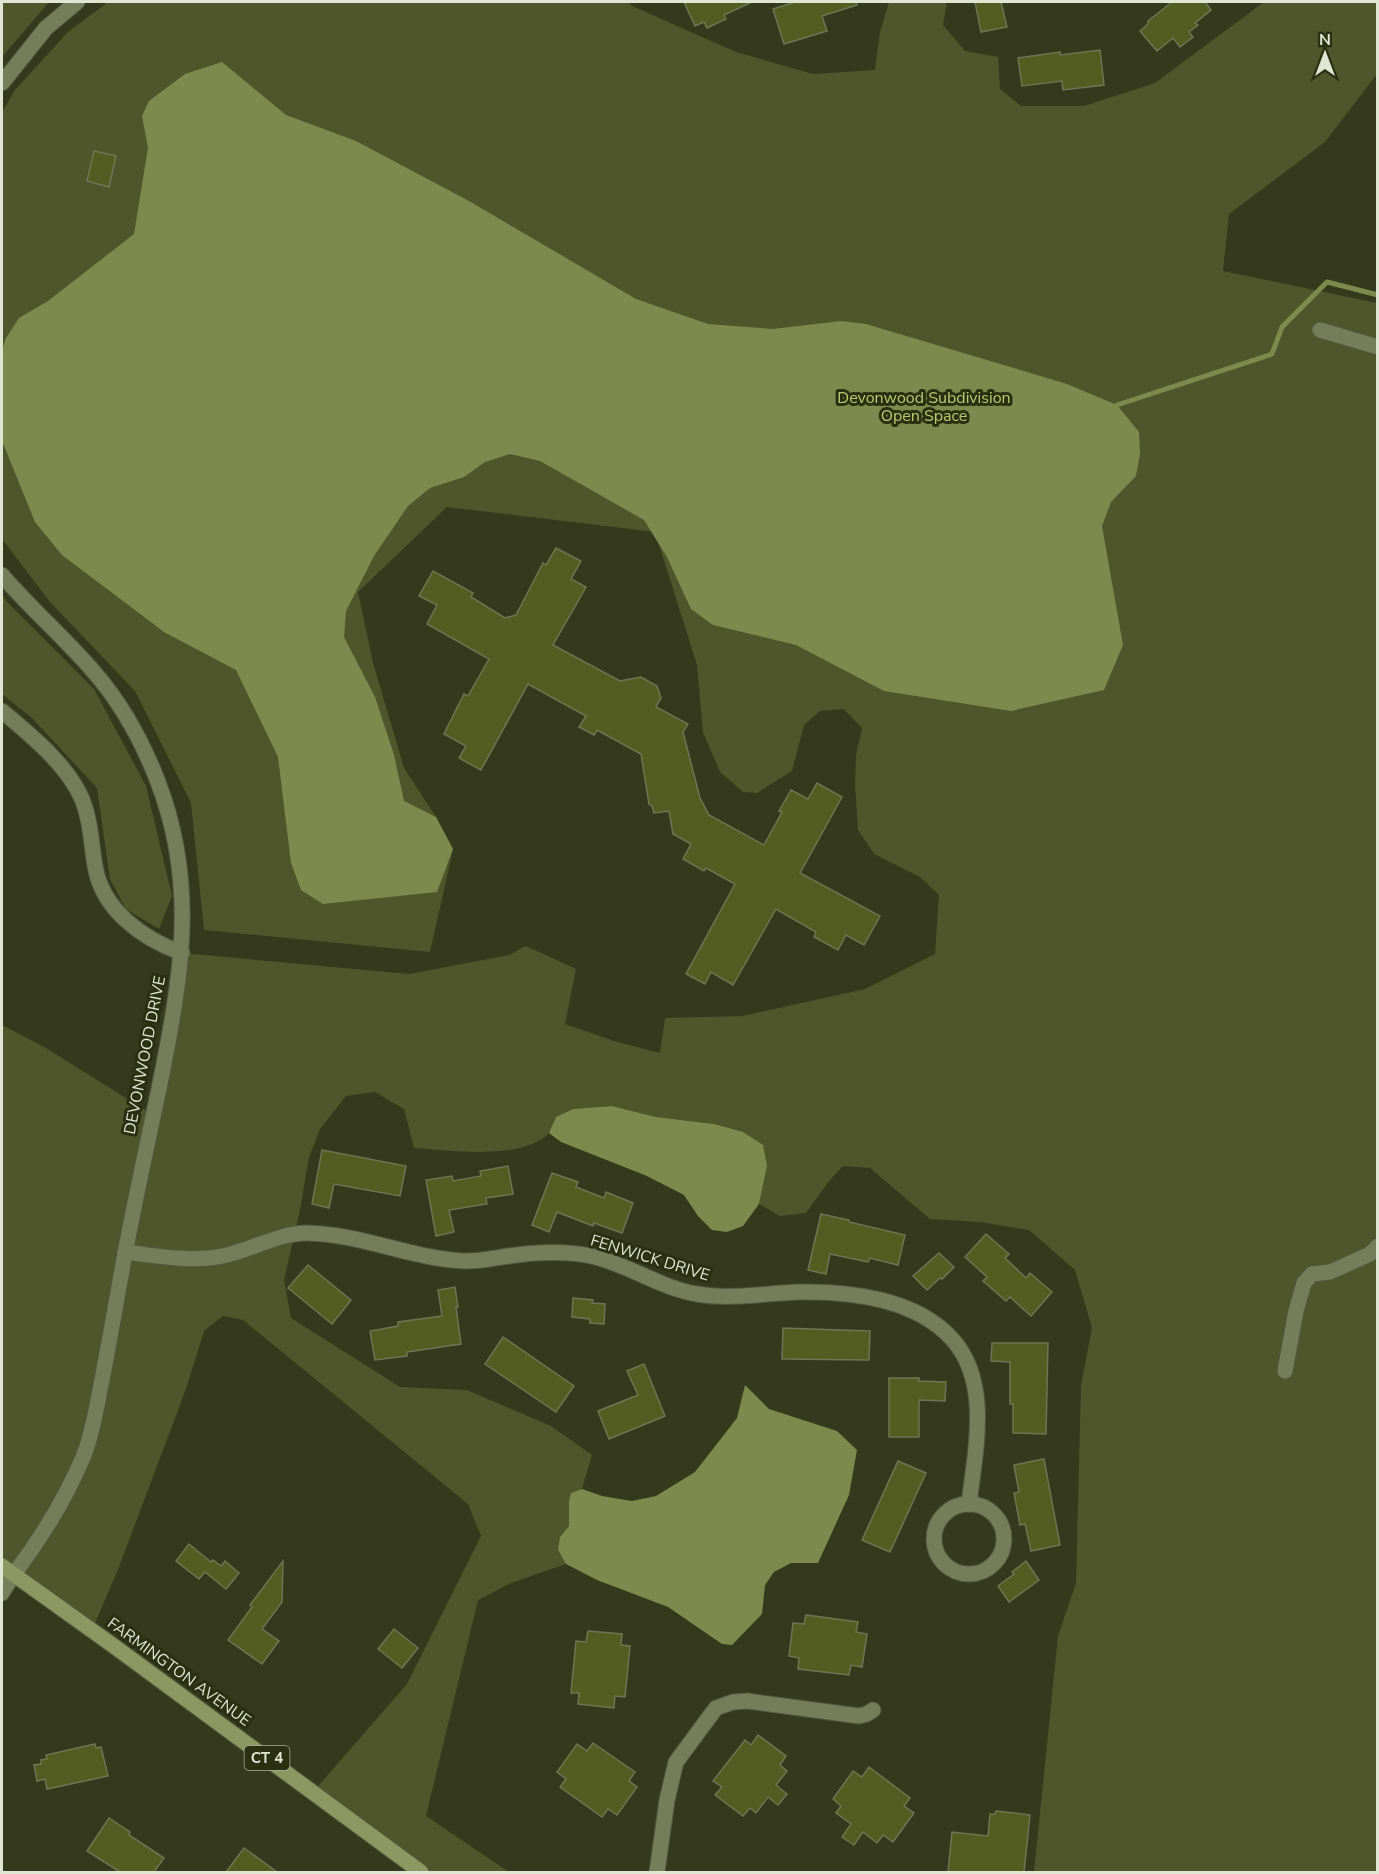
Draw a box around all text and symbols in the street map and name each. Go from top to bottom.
north arrow [1295,24,1355,84]
text: N [1319,29,1331,51]
park label: Devonwood Subdivision Open Space [837,387,1011,427]
street label: DEVONWOOD DRIVE [119,974,171,1136]
street label: FENWICK DRIVE [588,1229,712,1287]
street label: FARMINGTON AVENUE [103,1612,255,1732]
road number: CT 4 [244,1746,290,1770]

